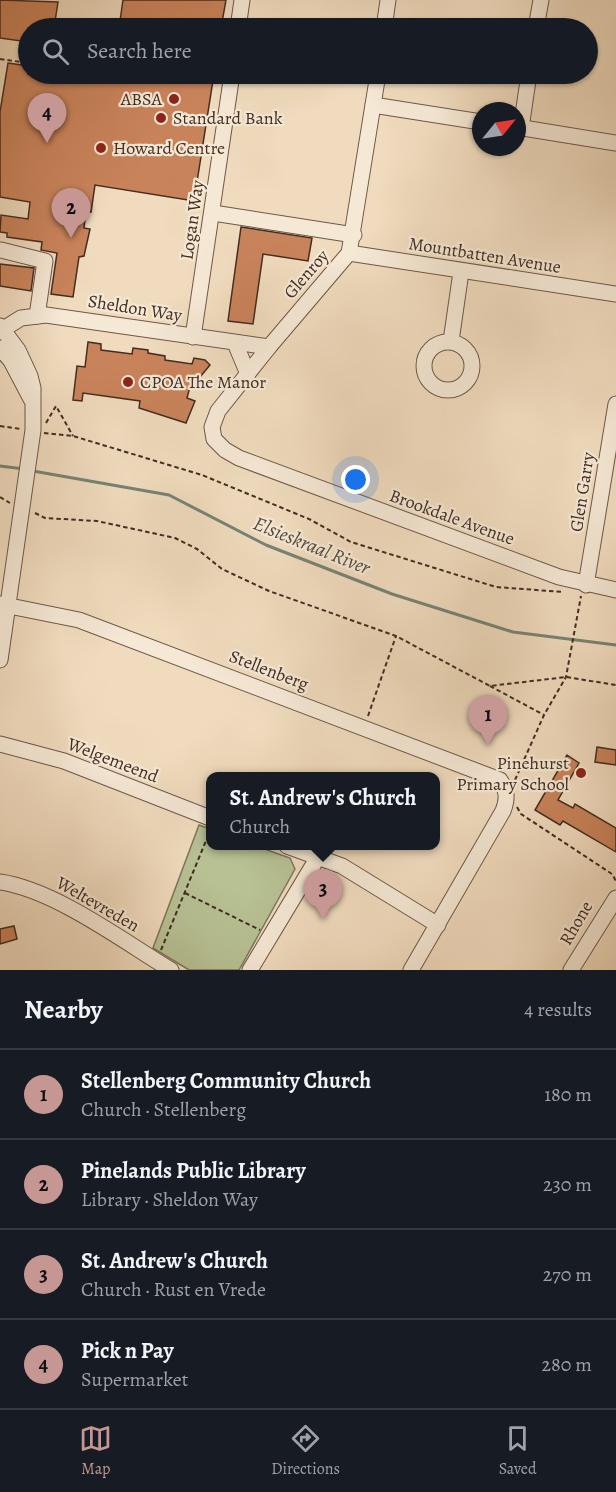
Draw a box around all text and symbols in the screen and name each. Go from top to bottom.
search box [18,18,598,84]
icon: search [39,35,72,68]
text: Search here [87,36,192,66]
place label: ABSA [120,87,162,111]
marker: ABSA [167,92,181,106]
pin: 4 [28,94,66,143]
north arrow [472,102,526,156]
place label: Standard Bank [173,106,283,130]
marker: Standard Bank [154,111,168,125]
place label: Howard Centre [113,136,225,160]
marker: Howard Centre [94,141,108,155]
street label: Logan Way [175,178,210,261]
pin: 2 [52,188,90,238]
street label: Mountbatten Avenue [407,231,563,279]
street label: Glenroy [278,244,335,304]
street label: Sheldon Way [86,289,185,327]
place label: CPOA The Manor [140,370,266,394]
marker: CPOA The Manor [121,375,135,389]
street label: Glen Garry [564,450,600,533]
your location [341,465,370,494]
street label: Brookdale Avenue [386,483,518,551]
water label: Elsieskraal River [249,510,375,582]
street label: Stellenberg [226,644,312,696]
pin: 1 [468,696,508,745]
street label: Welgemeend [63,731,162,788]
place label: Pinehurst Primary School [456,751,570,796]
marker: Pinehurst Primary School [574,766,588,780]
popup [206,772,440,850]
text: St. Andrew's Church [230,783,416,813]
text: Church [230,813,290,840]
street label: Weltevreden [51,870,144,938]
pin: 3 [304,870,342,919]
street label: Rhone [554,897,598,949]
text: Nearby [24,992,103,1027]
text: 4 results [524,996,592,1023]
text: Stellenberg Community Church [81,1066,371,1096]
text: 1 [40,1081,47,1108]
text: 180 m [544,1081,592,1108]
text: Church · Stellenberg [81,1096,246,1123]
text: Pinelands Public Library [81,1156,306,1186]
text: 2 [39,1171,48,1198]
text: 230 m [543,1171,592,1198]
text: Library · Sheldon Way [81,1186,258,1213]
text: St. Andrew's Church [81,1246,268,1276]
text: 3 [39,1261,48,1288]
text: 270 m [543,1261,592,1288]
text: Church · Rust en Vrede [81,1276,266,1303]
text: Pick n Pay [81,1336,174,1366]
text: 4 [39,1351,48,1378]
text: 280 m [542,1351,592,1378]
text: Supermarket [81,1366,188,1393]
tab: Map [79,1422,112,1480]
tab: Directions [271,1422,340,1480]
tab: Saved [499,1422,537,1480]

